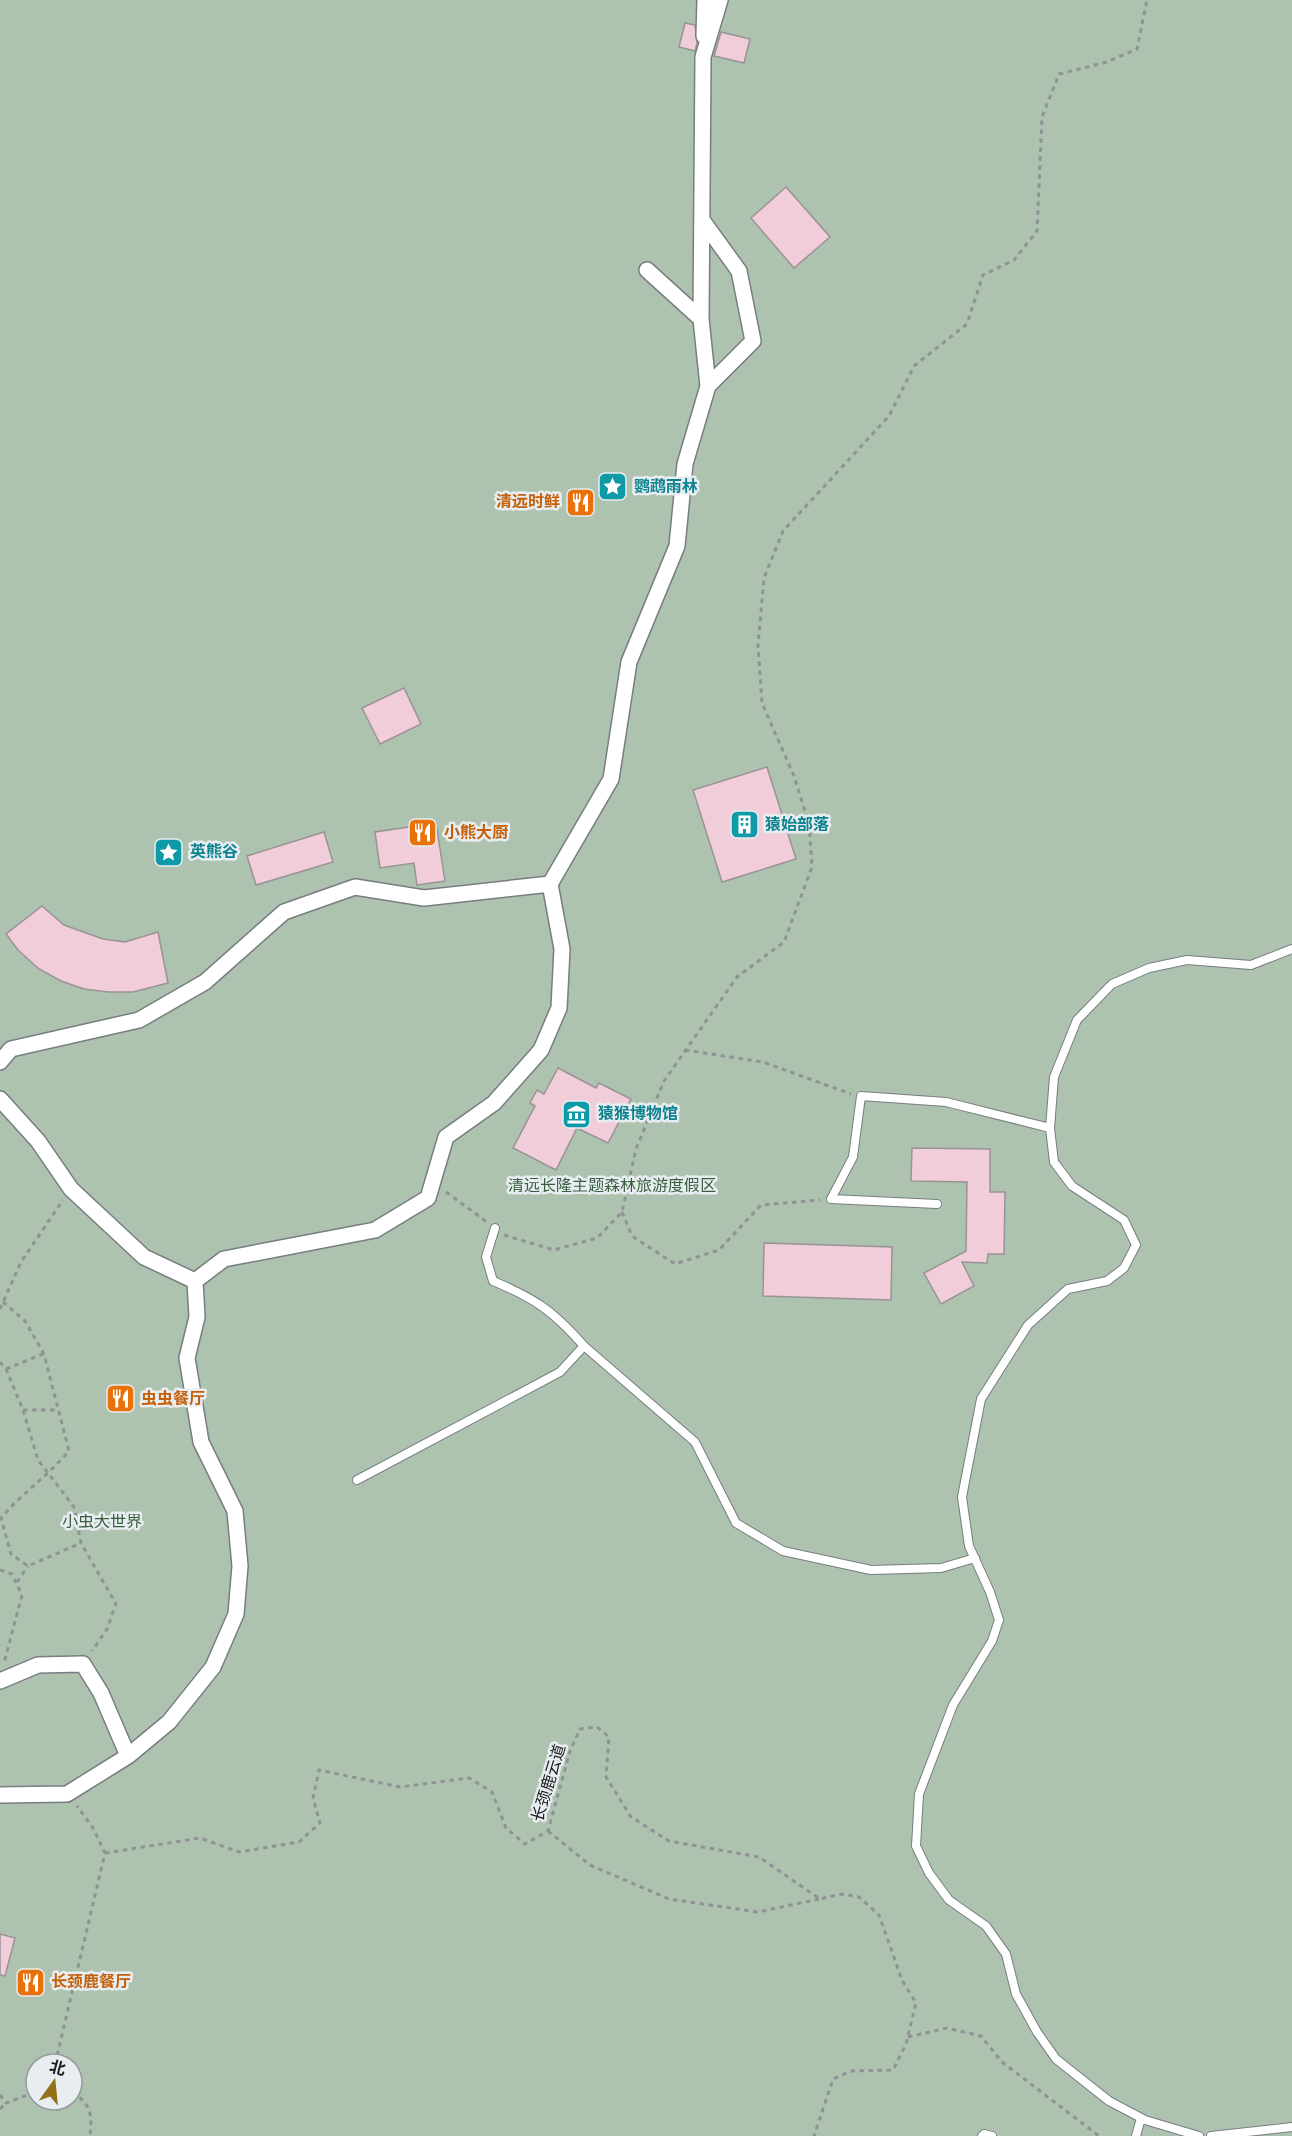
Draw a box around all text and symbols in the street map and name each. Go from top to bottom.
place icon: 鹦鹉雨林 [597,471,629,503]
place label: 鹦鹉雨林 [634,476,698,498]
restaurant icon: 清远时鲜 [565,486,597,518]
place label: 清远时鲜 [496,491,560,513]
building icon: 猿始部落 [728,809,760,841]
place label: 猿始部落 [765,814,829,836]
restaurant icon: 小熊大厨 [407,817,439,849]
place label: 小熊大厨 [444,822,508,844]
place icon: 英熊谷 [153,836,185,868]
place label: 英熊谷 [190,841,238,863]
museum icon: 猿猴博物馆 [561,1098,593,1130]
place label: 猿猴博物馆 [598,1103,678,1125]
park label: 清远长隆主题森林旅游度假区 [508,1175,716,1197]
restaurant icon: 虫虫餐厅 [104,1383,136,1415]
place label: 虫虫餐厅 [141,1388,205,1410]
park label: 小虫大世界 [62,1511,142,1533]
street label: 长颈鹿云道 [527,1742,571,1824]
restaurant icon: 长颈鹿餐厅 [14,1966,46,1998]
place label: 长颈鹿餐厅 [51,1971,131,1993]
north arrow [24,2052,84,2112]
text: 北 [47,2056,68,2081]

